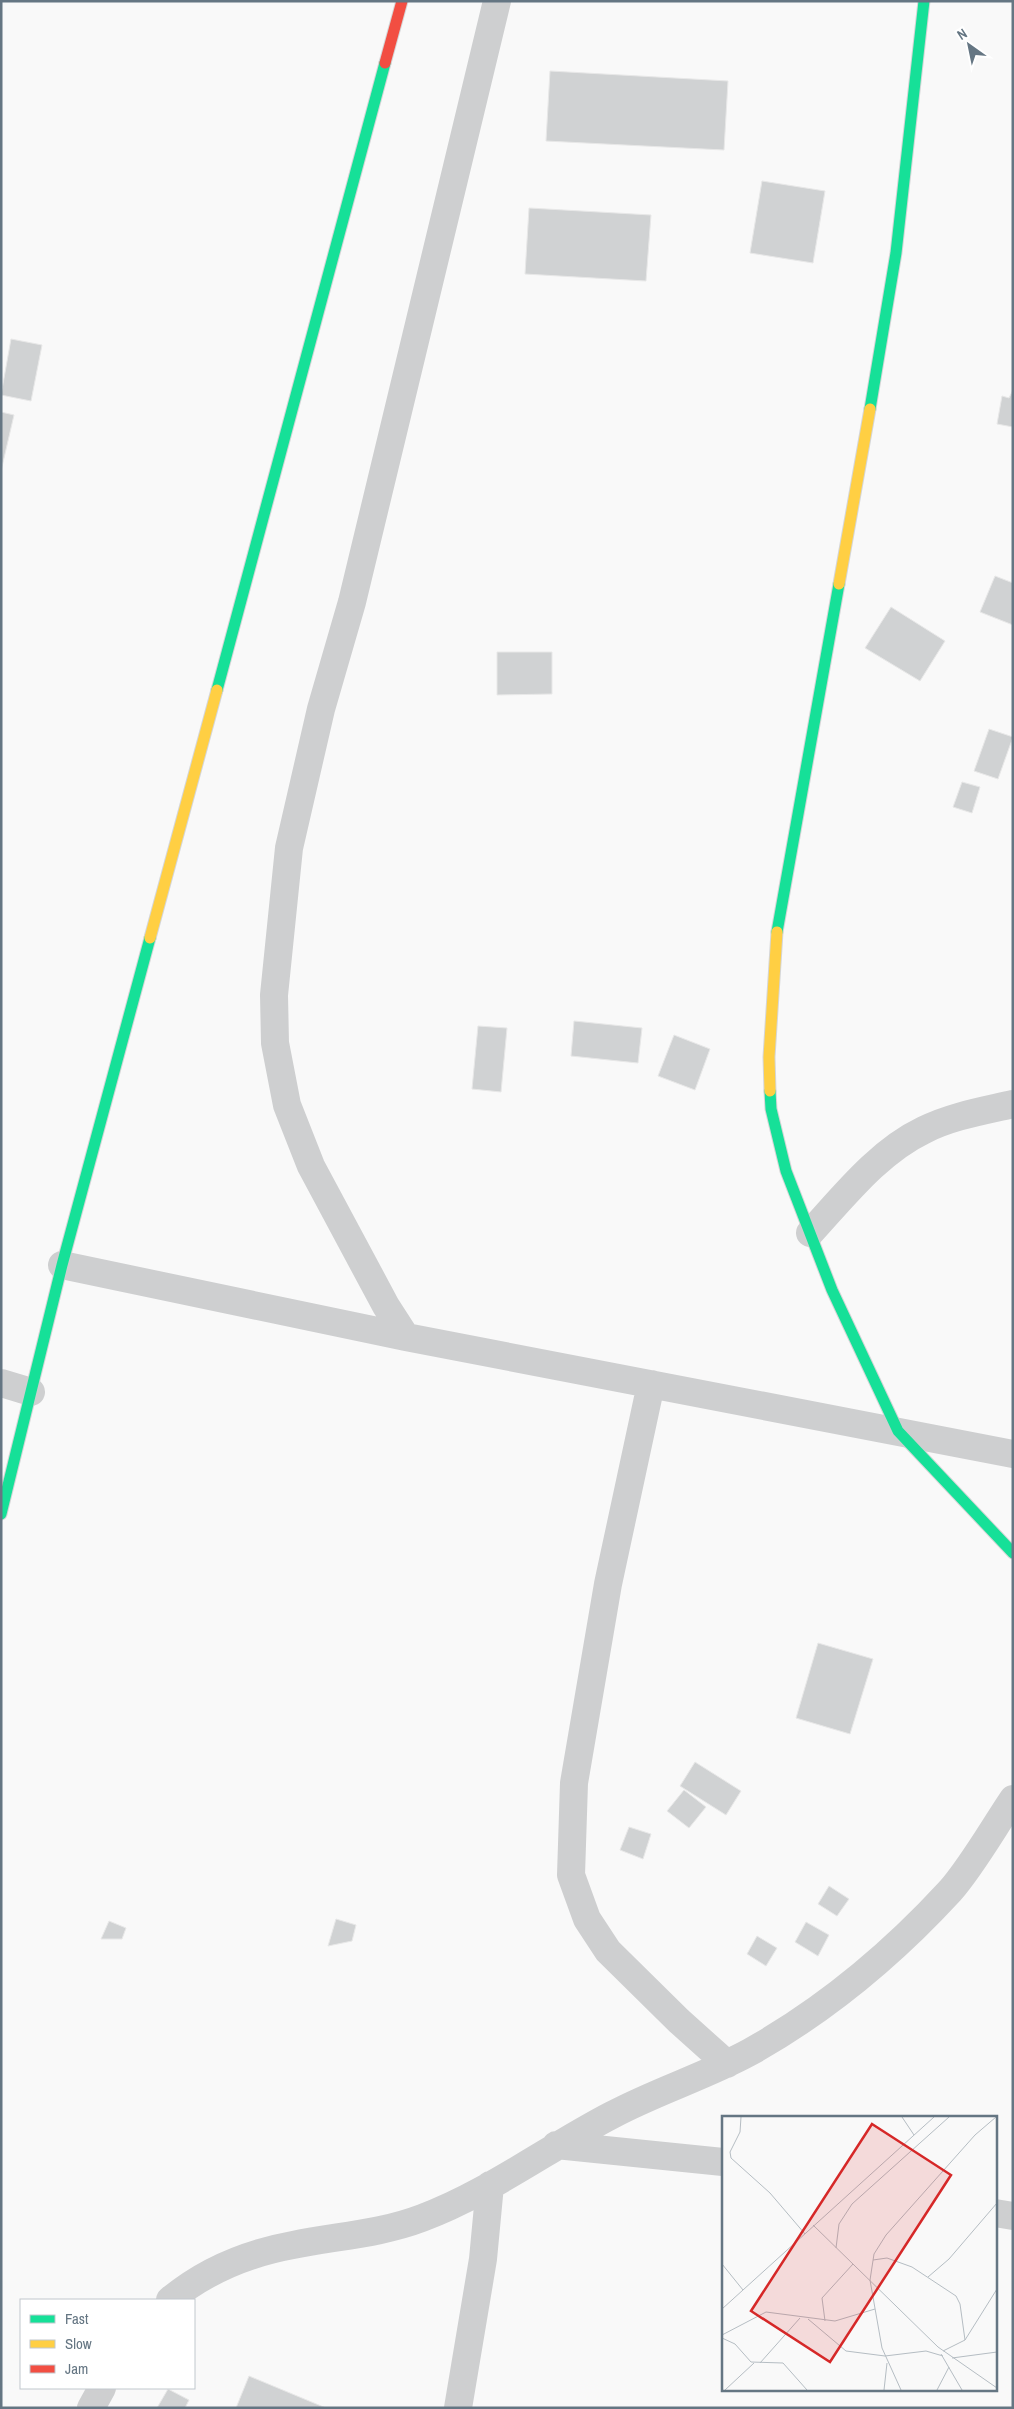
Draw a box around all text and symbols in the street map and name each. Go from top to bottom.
north arrow [944,20,994,70]
text: N [954,24,970,44]
inset map [722,2116,996,2392]
legend [20,2299,195,2389]
text: Fast [65,2308,89,2329]
text: Slow [65,2333,92,2354]
text: Jam [65,2358,88,2379]

